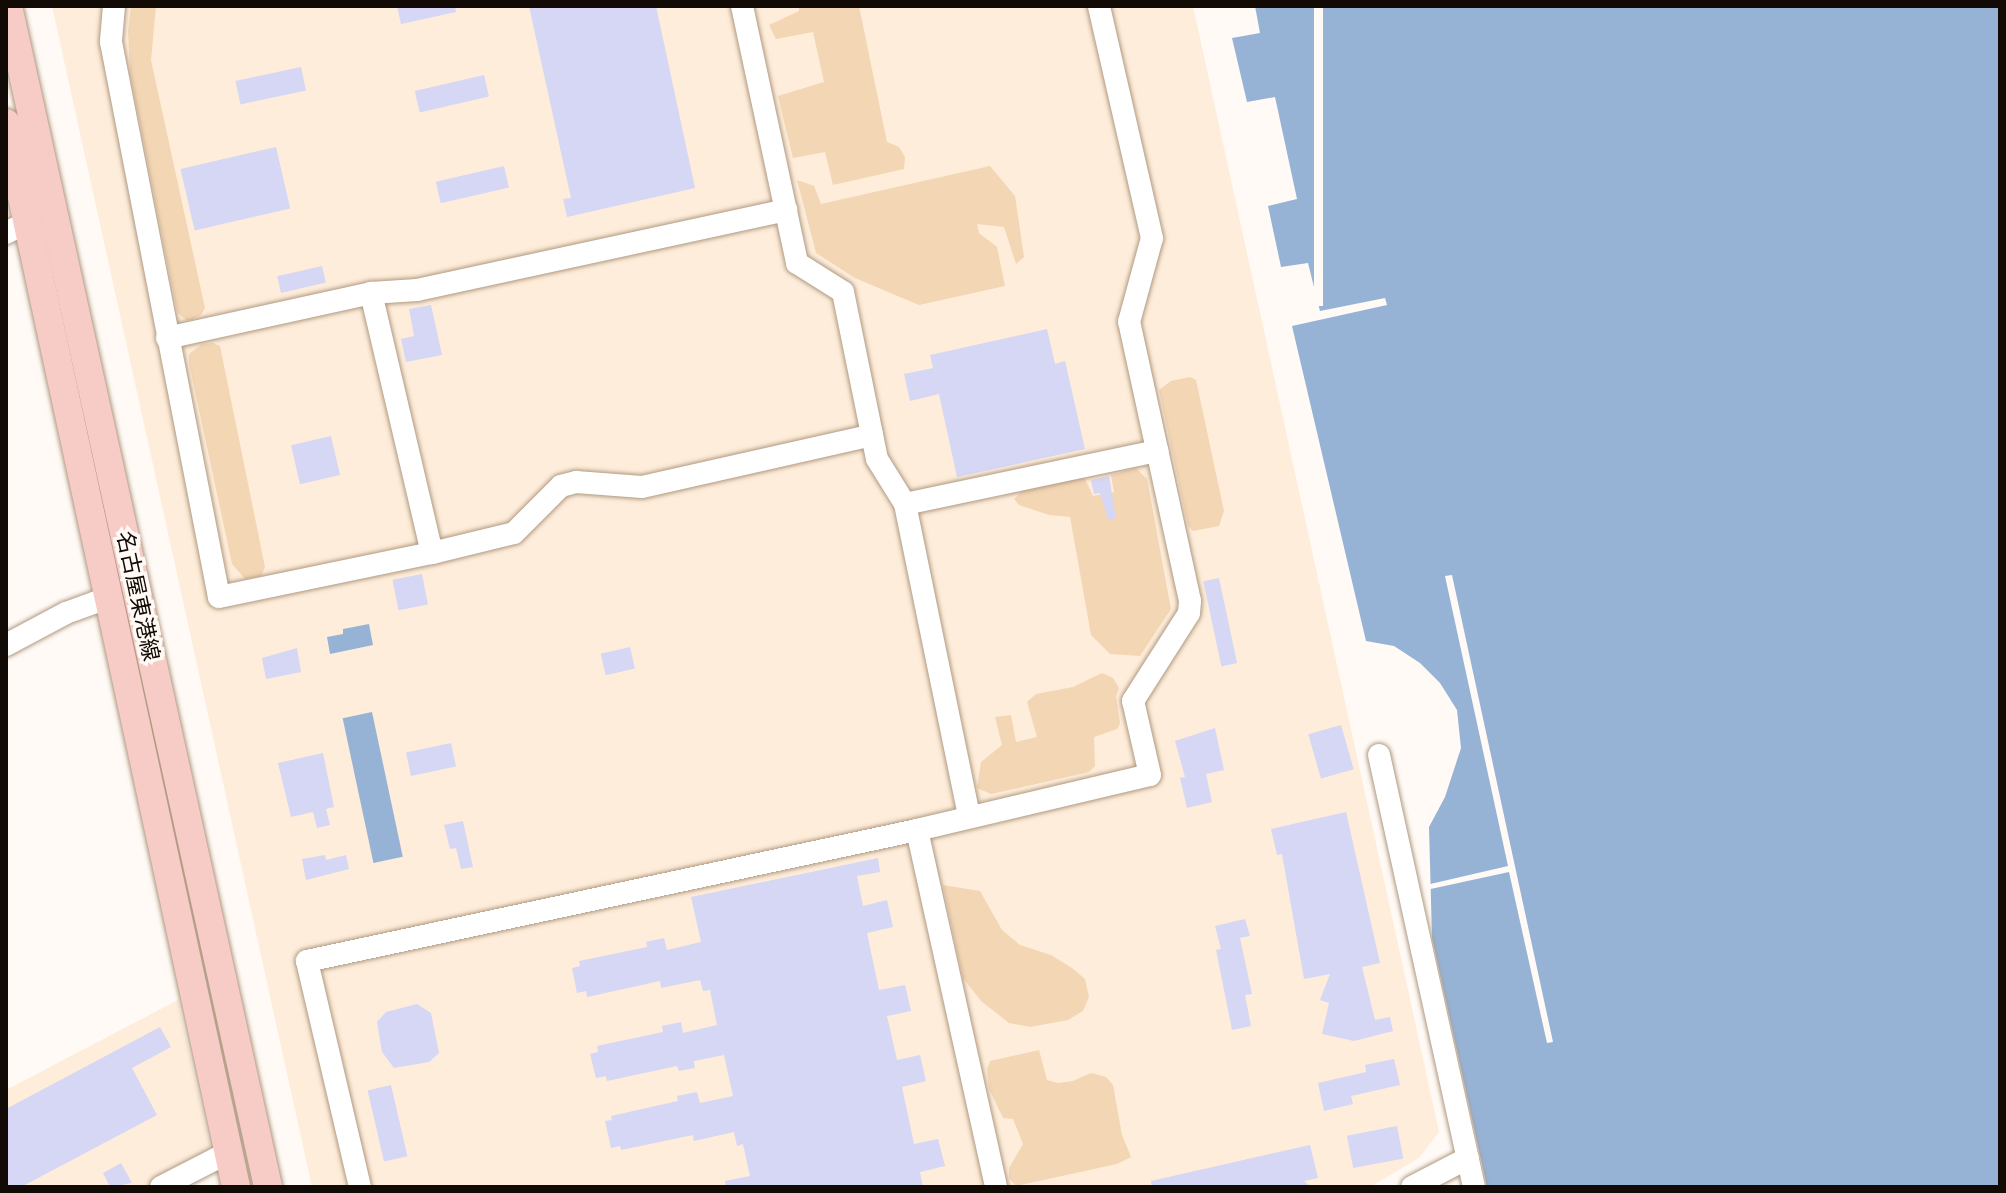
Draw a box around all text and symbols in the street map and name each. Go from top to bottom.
street label: 名古屋東港線 [111,529,165,663]

